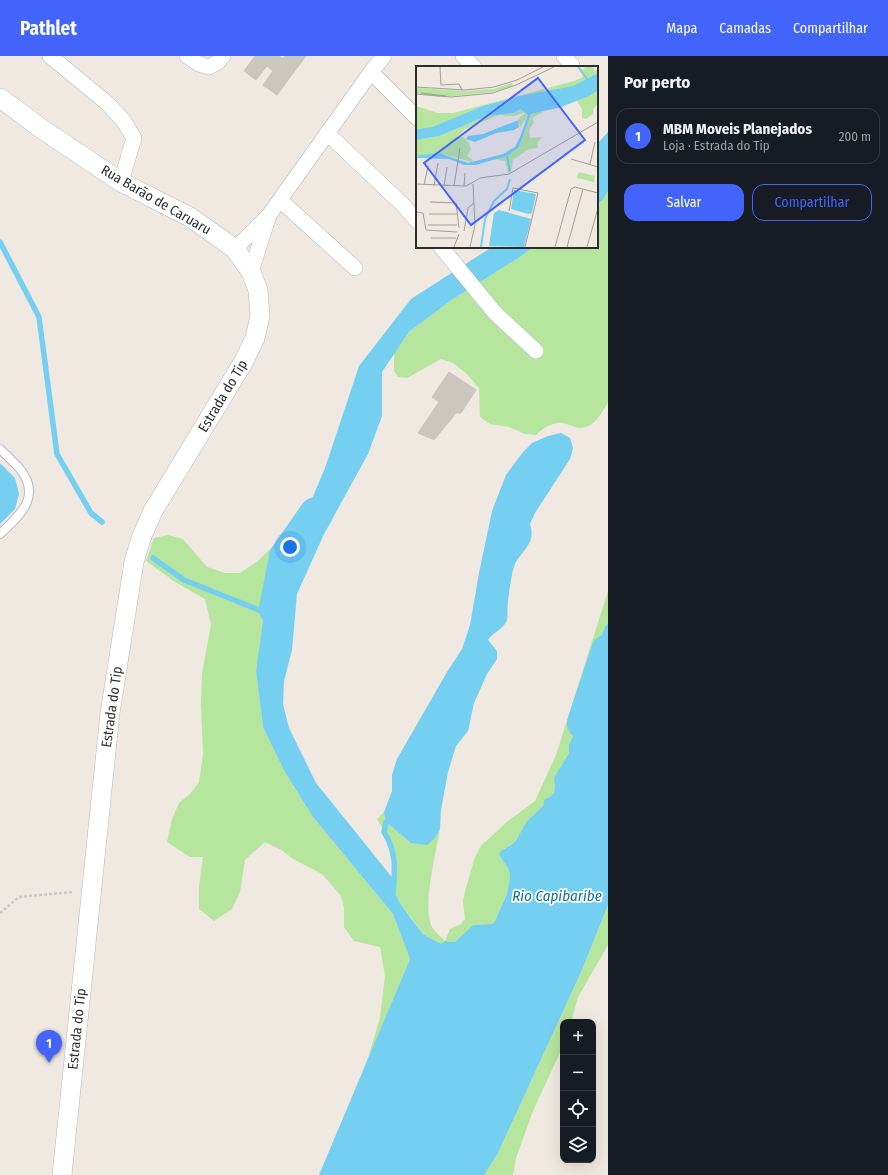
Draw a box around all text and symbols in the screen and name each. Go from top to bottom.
text: Pathlet [20,17,77,40]
text: Mapa [666,20,697,37]
text: Camadas [719,20,771,37]
text: Compartilhar [793,20,868,37]
inset map [416,66,598,248]
text: Por perto [624,72,690,93]
text: MBM Moveis Planejados [663,120,812,138]
text: 1 [635,129,641,144]
text: 200 m [839,129,871,144]
text: Loja · Estrada do Tip [663,138,770,153]
street label: Rua Barão de Caruaru [98,162,214,238]
button: Salvar [624,184,744,221]
button: Compartilhar [752,184,872,221]
street label: Estrada do Tip [195,357,251,435]
your location [280,537,300,557]
street label: Estrada do Tip [98,665,126,749]
water label: Rio Capibaribe [512,887,602,905]
street label: Estrada do Tip [64,988,90,1070]
map controls [560,1019,596,1163]
button: + [560,1019,596,1055]
pin: 1 [36,1030,62,1063]
button: − [560,1055,596,1091]
button: locate [560,1091,596,1127]
button: layers [560,1127,596,1163]

